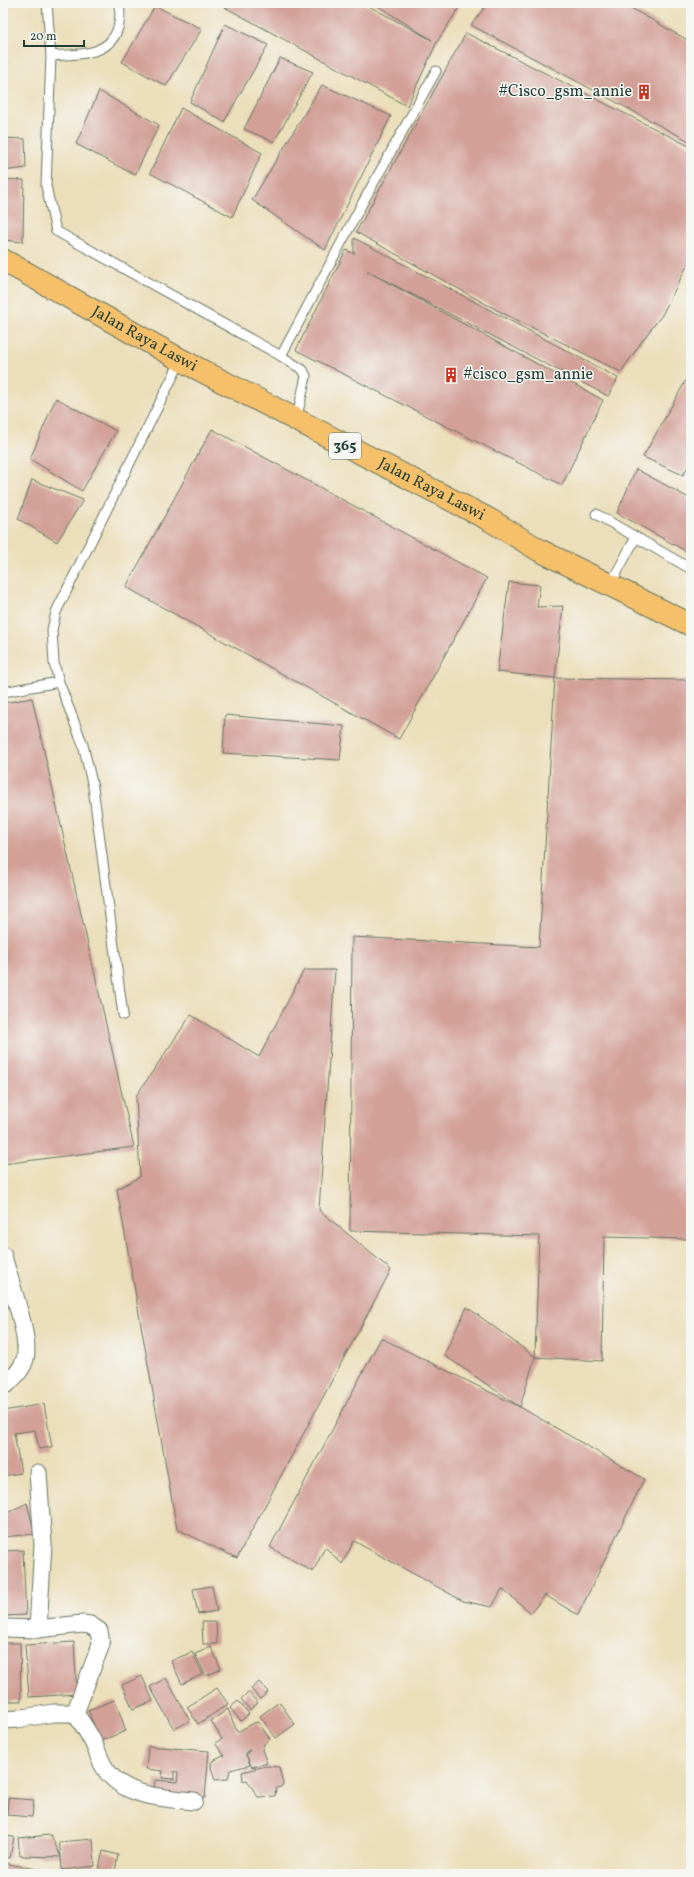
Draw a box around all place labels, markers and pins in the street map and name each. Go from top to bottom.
place label: #Cisco_gsm_annie [498,81,632,103]
building icon: #Cisco_gsm_annie [635,83,653,101]
place label: #cisco_gsm_annie [463,364,593,386]
building icon: #cisco_gsm_annie [442,366,460,384]

